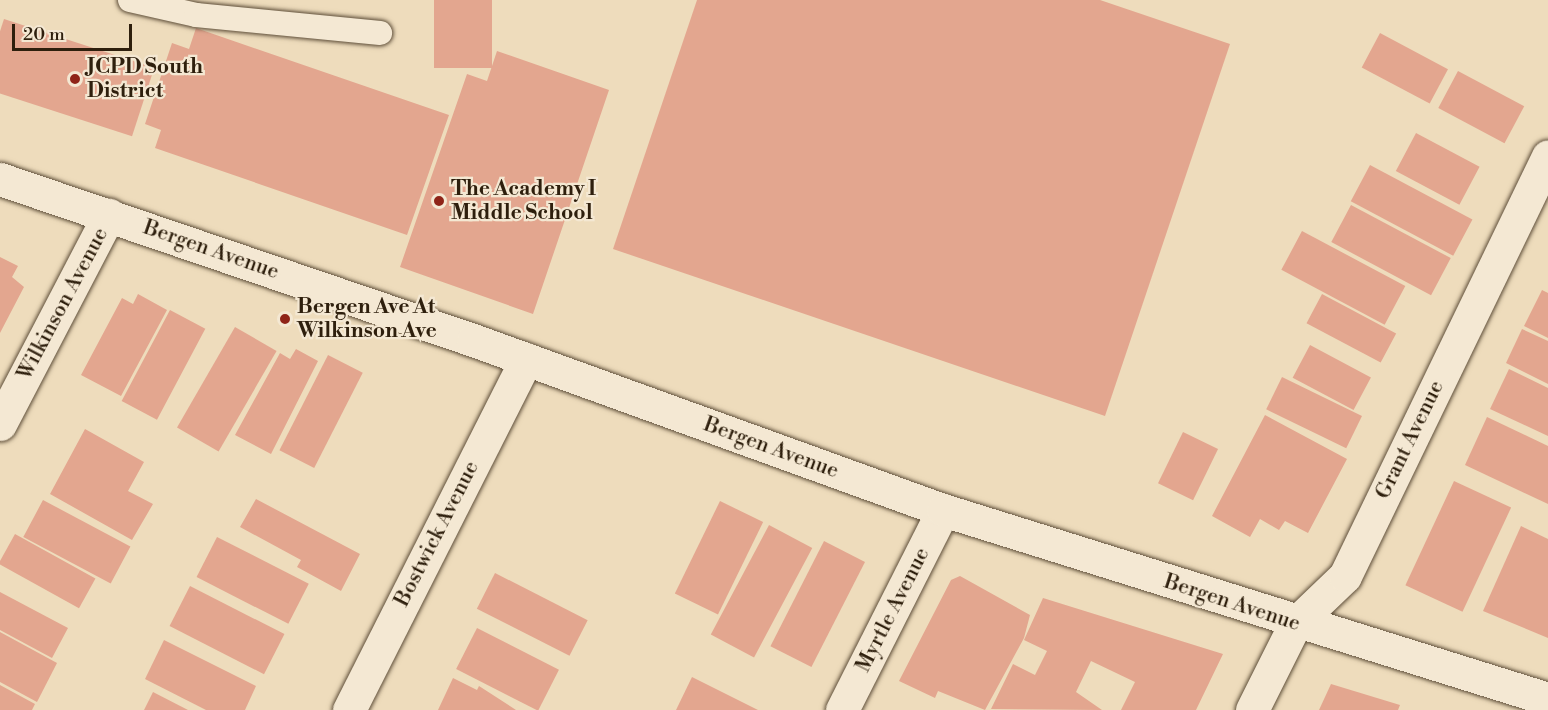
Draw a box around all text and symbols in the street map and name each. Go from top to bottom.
scale bar [15,12,135,50]
text: 20 m [23,23,65,46]
place label: JCPD South District [87,54,203,104]
marker: JCPD South District [68,72,82,86]
place label: The Academy I Middle School [451,176,596,226]
marker: The Academy I Middle School [432,194,446,208]
street label: Bergen Avenue [140,215,282,285]
street label: Wilkinson Avenue [12,224,114,384]
place label: Bergen Ave At Wilkinson Ave [297,294,437,344]
marker: Bergen Ave At Wilkinson Ave [278,312,292,326]
street label: Grant Avenue [1370,377,1450,503]
street label: Bergen Avenue [700,412,842,484]
street label: Bostwick Avenue [389,457,485,611]
street label: Myrtle Avenue [851,543,935,677]
street label: Bergen Avenue [1161,569,1303,637]

